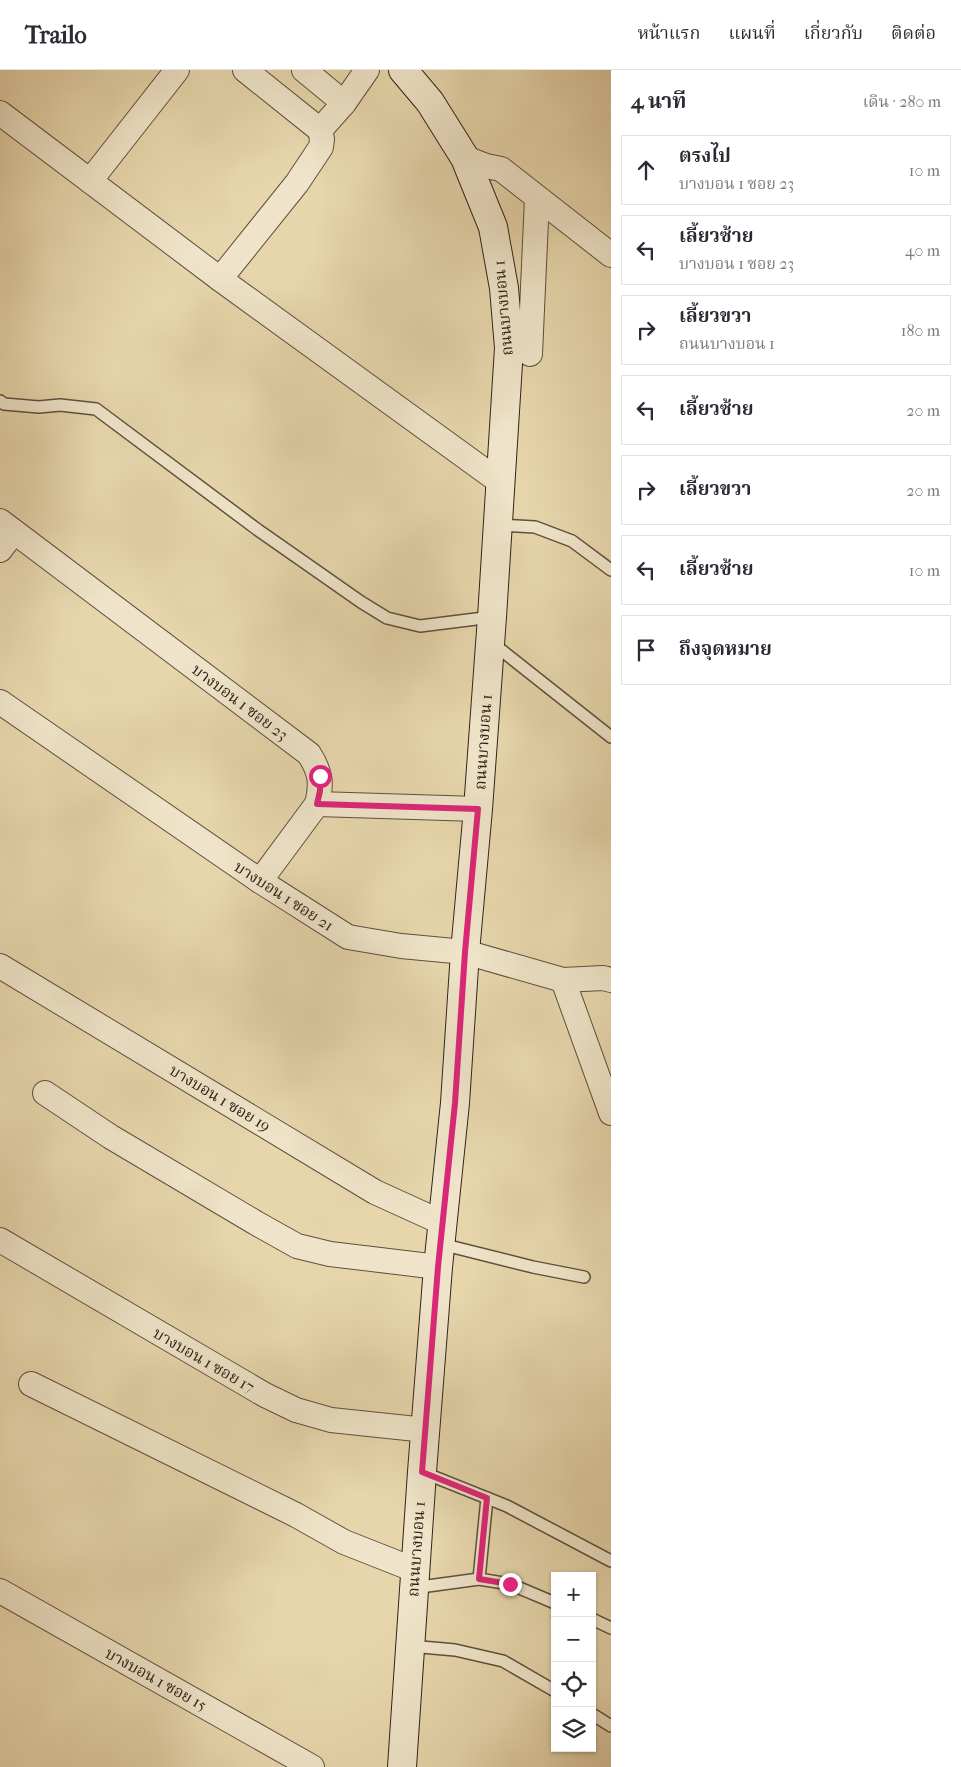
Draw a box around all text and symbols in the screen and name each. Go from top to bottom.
text: Trailo [25,21,87,49]
text: หน้าแรก [637,23,700,44]
text: แผนที่ [728,23,776,44]
text: เกี่ยวกับ [804,23,863,44]
text: ติดต่อ [891,23,936,44]
text: 4 นาที [631,89,686,113]
text: เดิน · 280 m [863,92,941,111]
text: ตรงไป [679,145,731,167]
icon: ahead [632,156,660,184]
text: 10 m [909,161,940,180]
text: บางบอน 1 ซอย 23 [679,174,794,193]
text: เลี้ยวซ้าย [679,225,753,247]
icon: left [632,236,660,264]
text: 40 m [905,241,940,260]
text: บางบอน 1 ซอย 23 [679,254,794,273]
street label: ถนนบางบอน 1 [489,259,517,357]
text: เลี้ยวขวา [679,305,751,327]
icon: right [632,316,660,344]
text: 180 m [901,321,940,340]
text: ถนนบางบอน 1 [679,334,775,353]
icon: left [632,396,660,424]
text: เลี้ยวซ้าย [679,398,753,420]
text: 20 m [906,401,940,420]
icon: right [632,476,660,504]
text: เลี้ยวขวา [679,478,751,500]
text: 20 m [906,481,940,500]
icon: left [632,556,660,584]
text: เลี้ยวซ้าย [679,558,753,580]
text: 10 m [909,561,940,580]
icon: arrive [632,636,660,664]
text: ถึงจุดหมาย [679,638,772,660]
street label: บางบอน 1 ซอย 23 [188,660,292,744]
street label: ถนนบางบอน 1 [470,694,496,790]
route start [309,765,332,788]
street label: บางบอน 1 ซอย 21 [231,857,337,935]
street label: บางบอน 1 ซอย 19 [166,1060,274,1136]
street label: บางบอน 1 ซอย 17 [150,1323,258,1397]
street label: ถนนบางบอน 1 [403,1501,429,1597]
map controls [551,1572,596,1752]
button: + [551,1572,596,1617]
route end [499,1573,522,1596]
button: − [551,1617,596,1662]
street label: บางบอน 1 ซอย 15 [102,1643,210,1715]
button: locate [551,1662,596,1707]
button: layers [551,1707,596,1752]

